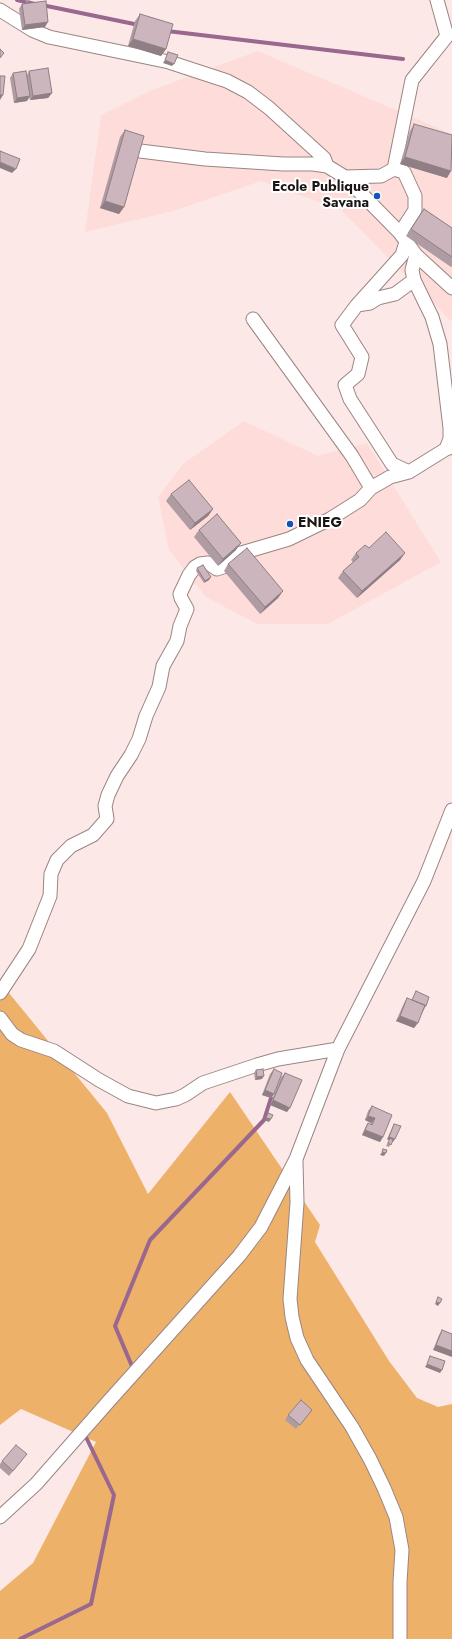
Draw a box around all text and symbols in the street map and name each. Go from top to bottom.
place label: Ecole Publique Savana [272,180,369,212]
marker: Ecole Publique Savana [372,191,382,201]
place label: ENIEG [298,516,342,532]
marker: ENIEG [285,519,295,529]

